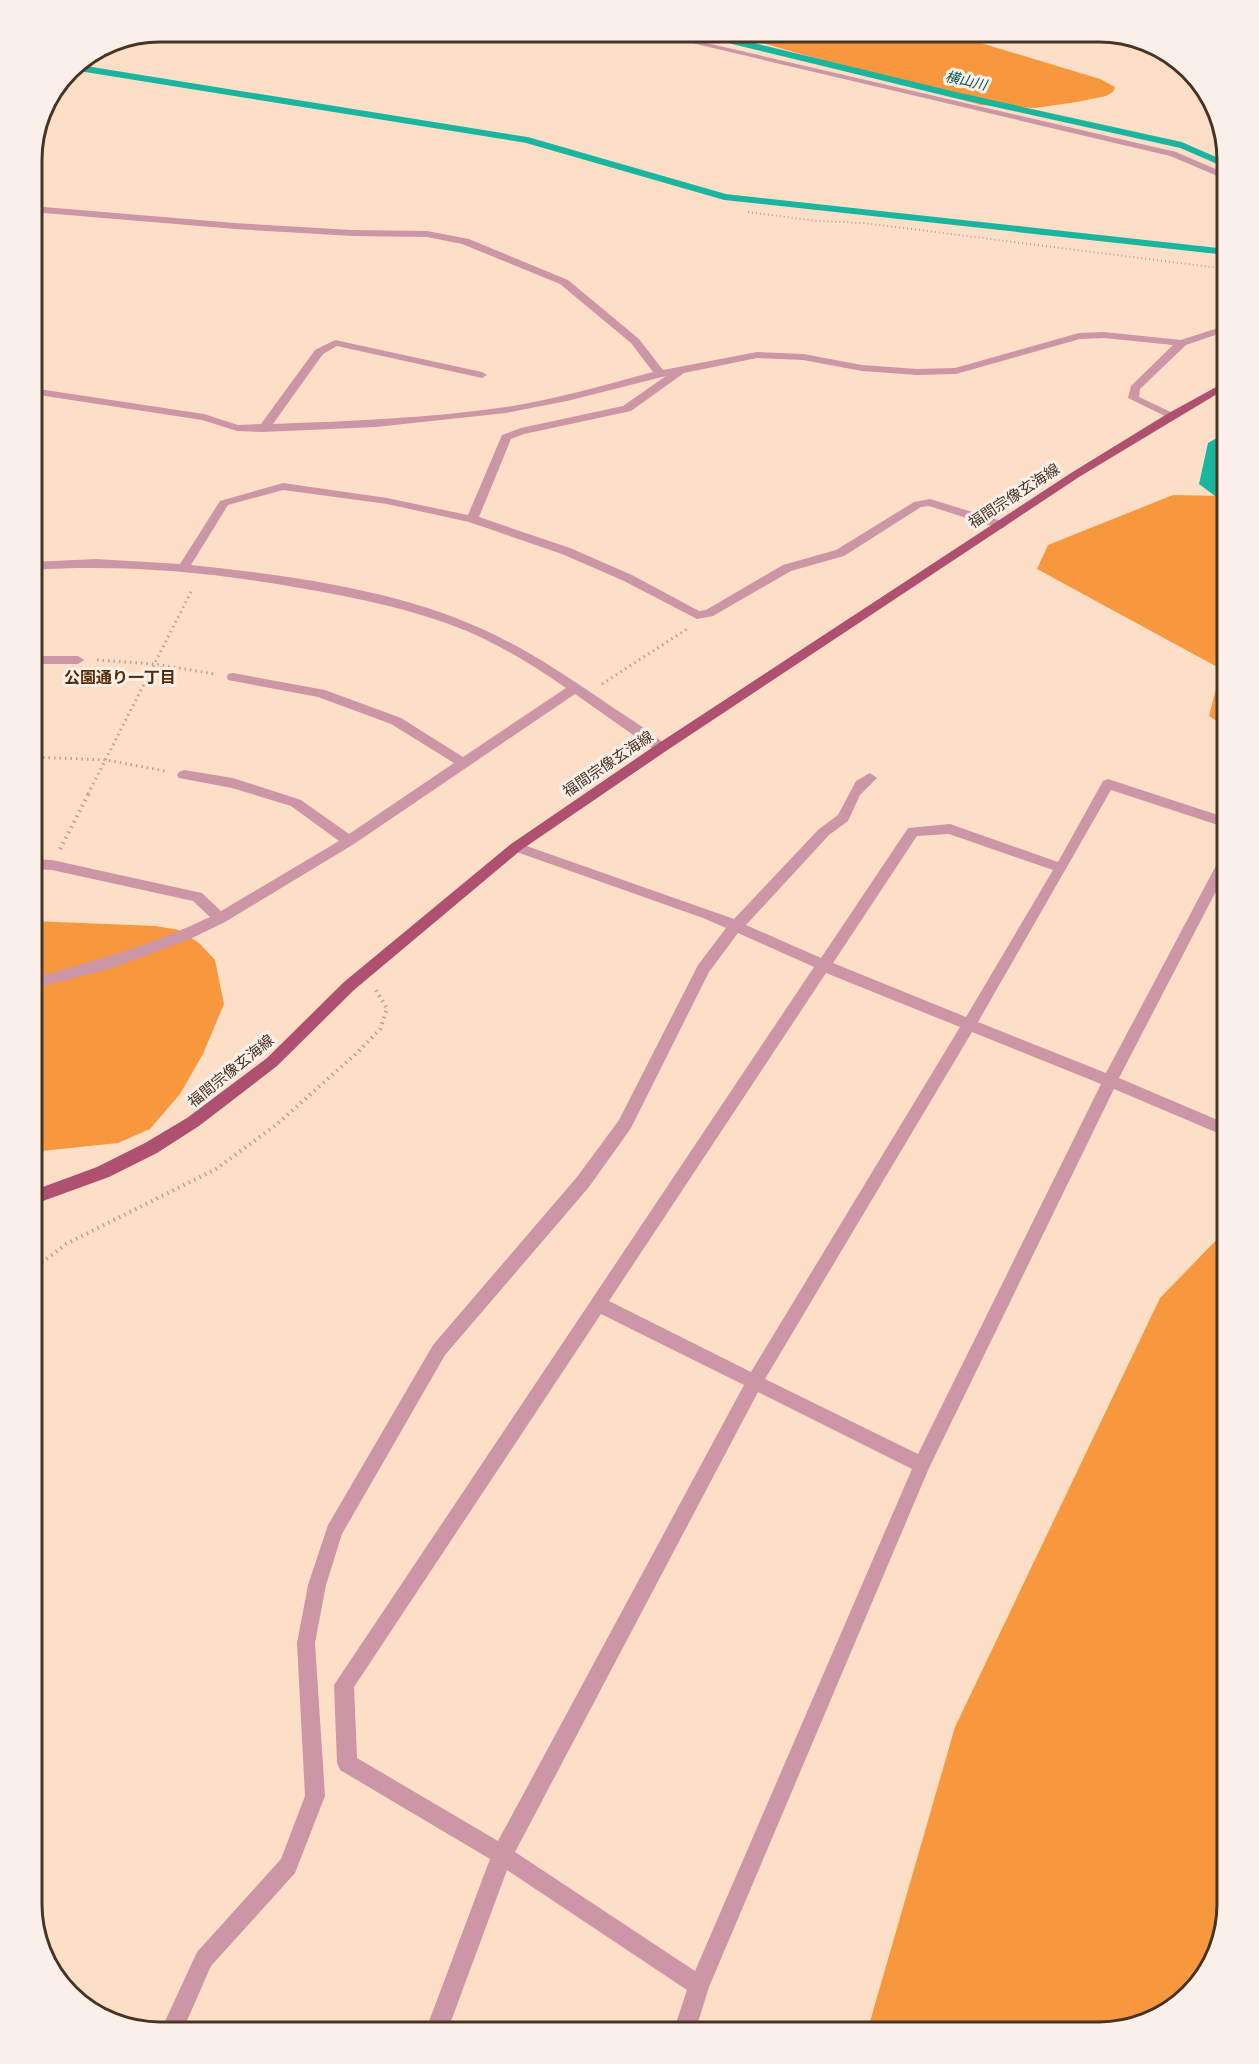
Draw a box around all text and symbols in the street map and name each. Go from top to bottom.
water label: 横山川 [944,68,990,94]
street label: 福間宗像玄海線 [965,460,1063,532]
district label: 公園通り一丁目 [64,668,176,687]
street label: 福間宗像玄海線 [559,727,657,801]
street label: 福間宗像玄海線 [185,1031,277,1111]

